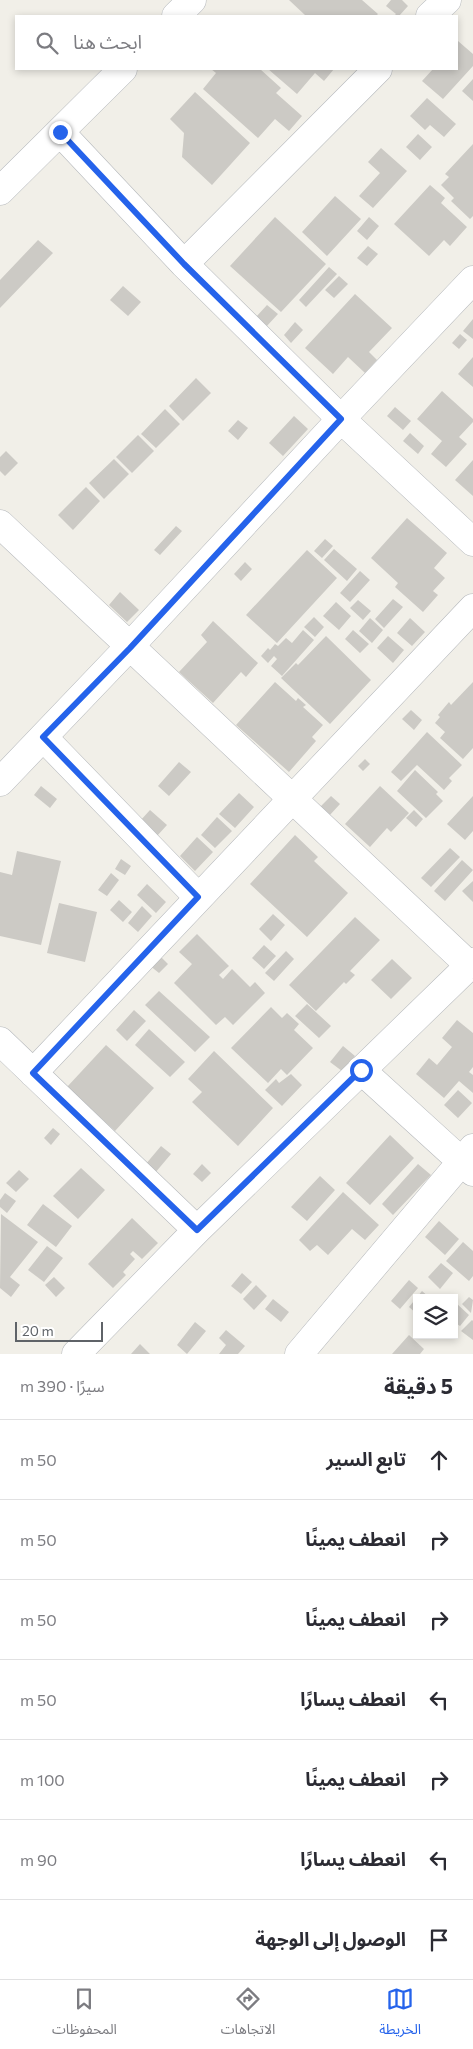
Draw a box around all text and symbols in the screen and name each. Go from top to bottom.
search box [15,15,458,70]
icon: search [33,29,61,57]
text: ابحث هنا [73,30,142,53]
route end [49,121,72,144]
route start [350,1059,373,1082]
map controls [413,1294,458,1339]
button: layers [413,1294,458,1339]
scale bar [15,1319,102,1342]
text: 20 m [22,1322,54,1339]
text: 5 دقيقة [384,1373,453,1398]
text: سيرًا · 390 m [20,1376,105,1395]
icon: ahead [425,1446,453,1474]
text: تابع السير [326,1447,406,1470]
text: 50 m [20,1450,57,1469]
icon: right [425,1526,453,1554]
text: انعطف يمينًا [305,1527,406,1550]
text: 50 m [20,1530,57,1549]
icon: right [425,1606,453,1634]
text: انعطف يمينًا [305,1607,406,1630]
text: 50 m [20,1610,57,1629]
icon: left [425,1686,453,1714]
text: انعطف يسارًا [300,1687,406,1710]
text: 50 m [20,1690,57,1709]
icon: right [425,1766,453,1794]
text: انعطف يمينًا [305,1767,406,1790]
text: 100 m [20,1770,65,1789]
icon: left [425,1846,453,1874]
text: انعطف يسارًا [300,1847,406,1870]
text: 90 m [20,1850,57,1869]
icon: arrive [425,1926,453,1954]
text: الوصول إلى الوجهة [255,1927,406,1950]
tab: المحفوظات [52,1985,117,2044]
tab: الاتجاهات [221,1985,275,2044]
tab: الخريطة [379,1985,421,2044]

